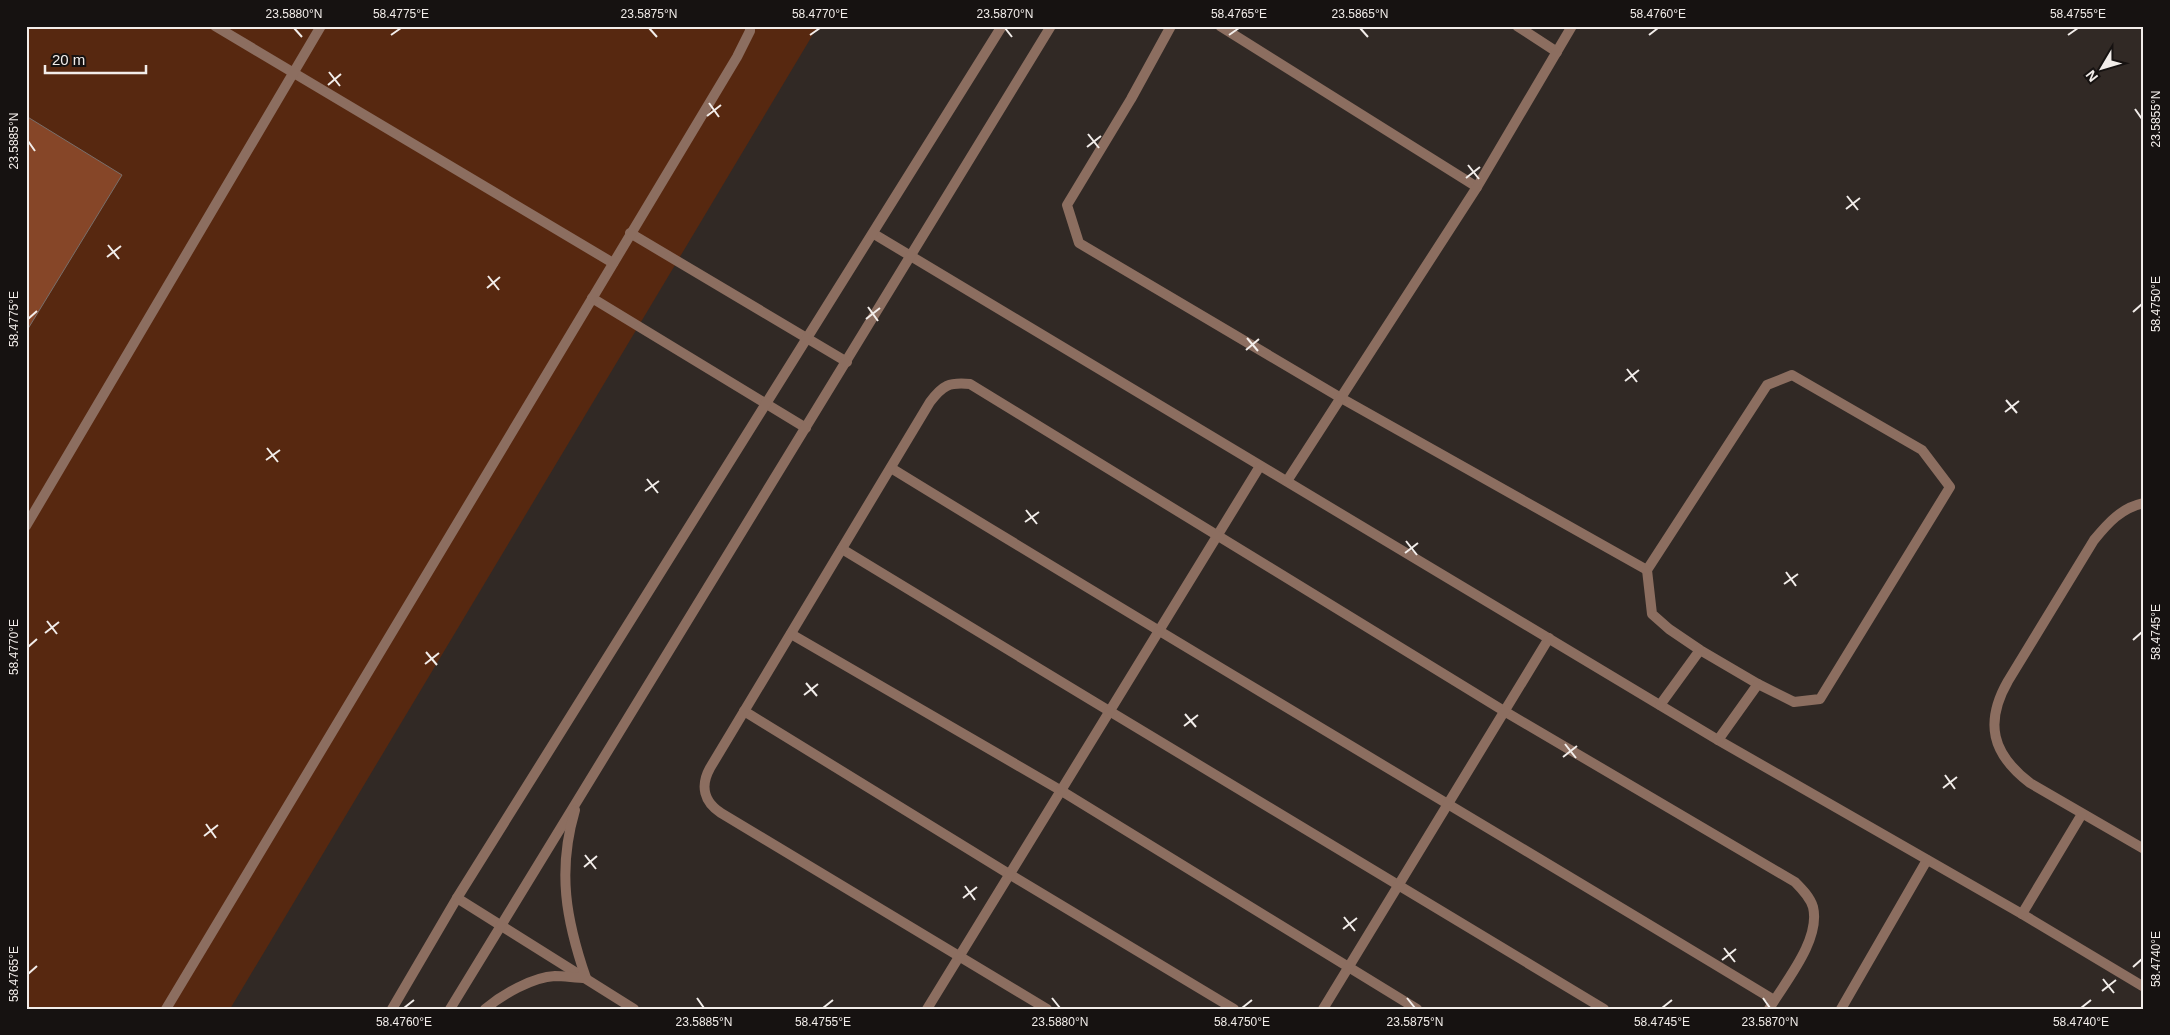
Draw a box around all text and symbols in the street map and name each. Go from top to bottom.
text: 23.5880°N [266,7,322,21]
text: 58.4775°E [373,7,429,21]
text: 23.5875°N [621,7,677,21]
text: 58.4770°E [792,7,848,21]
text: 23.5870°N [977,7,1033,21]
text: 58.4765°E [1211,7,1267,21]
text: 23.5865°N [1332,7,1388,21]
text: 58.4760°E [1630,7,1686,21]
text: 58.4755°E [2050,7,2106,21]
scale bar [45,42,146,74]
north arrow [2078,42,2128,92]
text: 20 m [52,51,85,68]
text: N [2082,67,2101,85]
text: 23.5855°N [2149,91,2163,147]
text: 23.5885°N [7,113,21,169]
text: 58.4750°E [2149,276,2163,332]
text: 58.4775°E [7,291,21,347]
text: 58.4745°E [2149,604,2163,660]
text: 58.4770°E [7,619,21,675]
text: 58.4740°E [2149,931,2163,987]
text: 58.4765°E [7,946,21,1002]
text: 58.4760°E [376,1015,432,1029]
text: 23.5885°N [676,1015,732,1029]
text: 58.4755°E [795,1015,851,1029]
text: 23.5880°N [1032,1015,1088,1029]
text: 58.4750°E [1214,1015,1270,1029]
text: 23.5875°N [1387,1015,1443,1029]
text: 58.4745°E [1634,1015,1690,1029]
text: 23.5870°N [1742,1015,1798,1029]
text: 58.4740°E [2053,1015,2109,1029]

